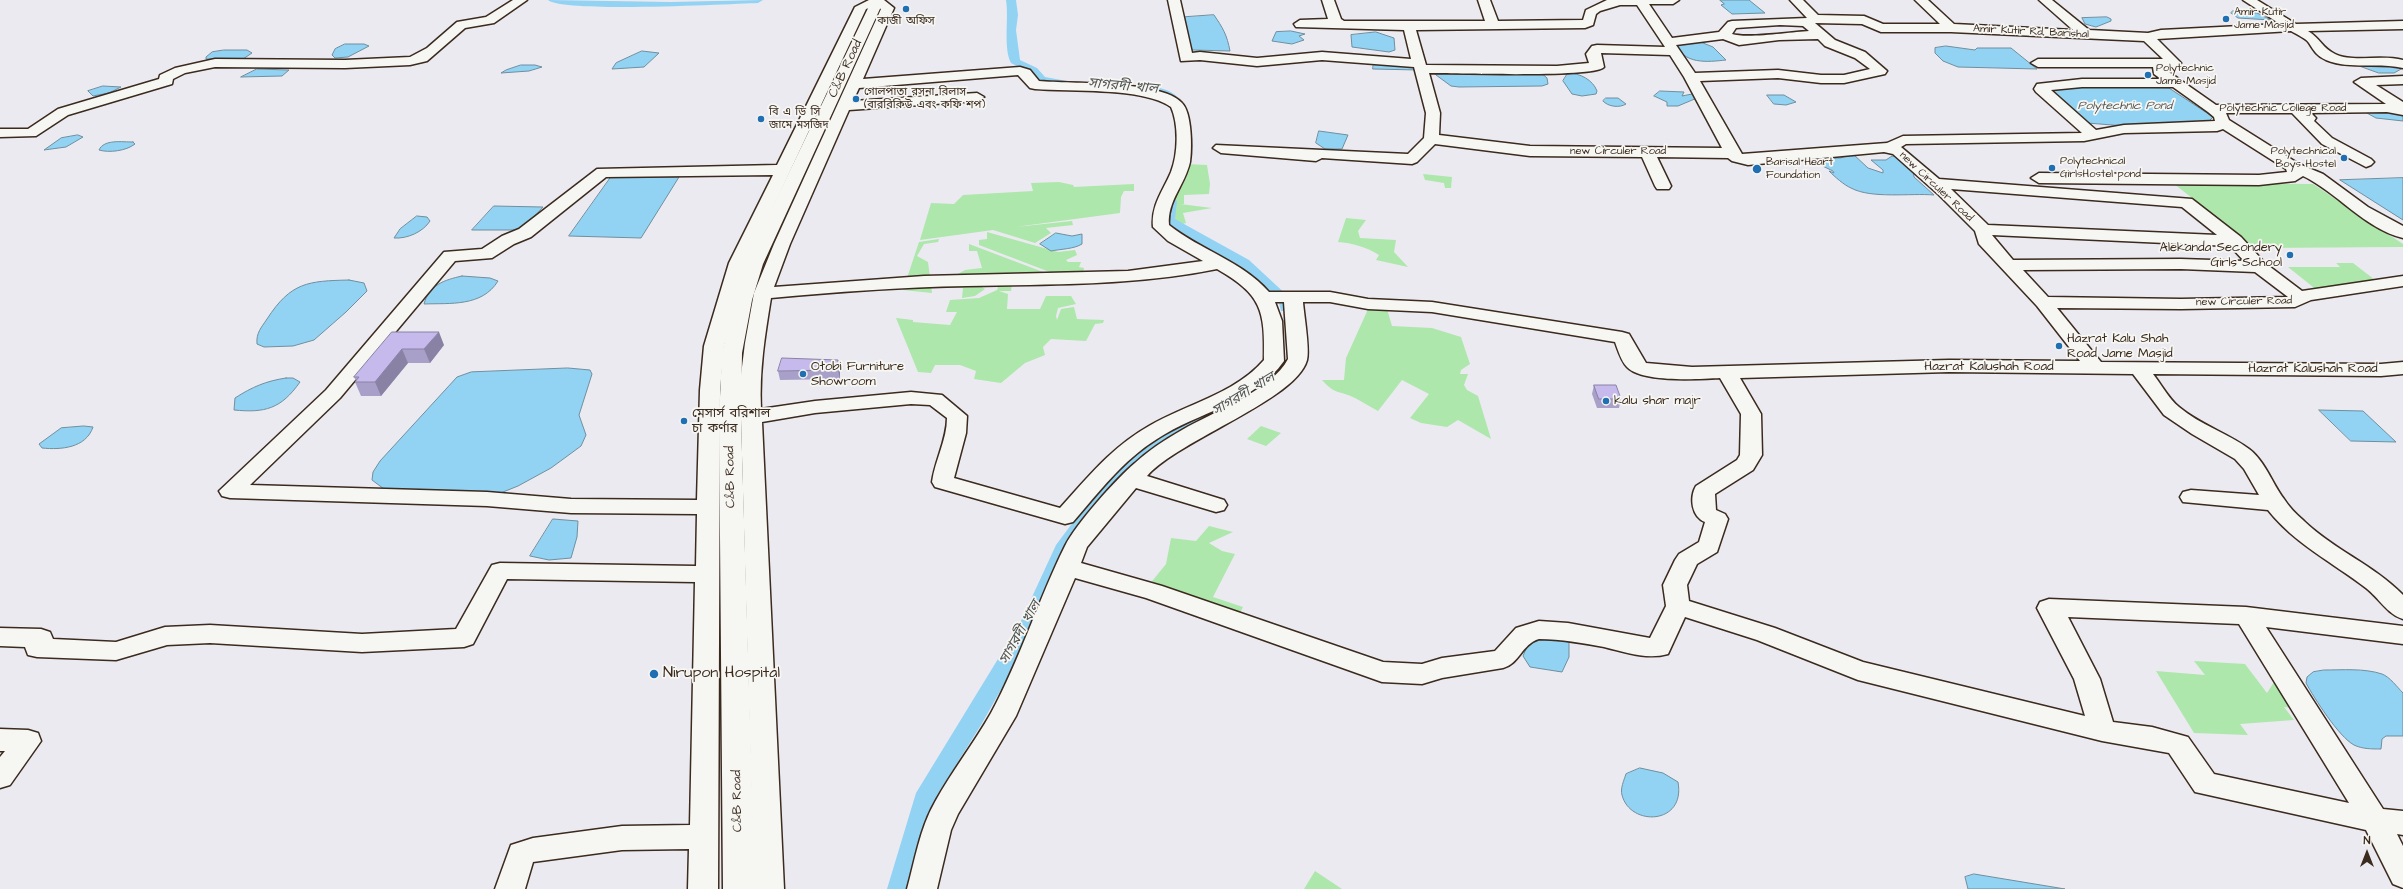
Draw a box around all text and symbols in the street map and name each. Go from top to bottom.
marker: কাজী অফিস [901,4,911,14]
place label: Amir Kutir Jame Masjid [2234,6,2294,32]
marker: Amir Kutir Jame Masjid [2221,14,2231,24]
place label: কাজী অফিস [877,15,935,29]
street label: Amir Kutir Rd, Barishal [1973,22,2089,42]
street label: C&B Road [826,38,866,100]
place label: Polytechnic Jame Masjid [2156,62,2216,88]
marker: Polytechnic Jame Masjid [2143,70,2153,80]
water label: সাগরদী খাল [1087,76,1159,98]
place label: গোলপাতা রসনা বিলাস (বারবিকিউ এবং কফি শপ) [864,86,985,112]
marker: গোলপাতা রসনা বিলাস (বারবিকিউ এবং কফি শপ) [851,94,861,104]
water label: Polytechnic Pond [2078,99,2172,113]
street label: Polytechnic College Road [2220,102,2346,116]
place label: বি এ ডি সি জামে মসজিদ [769,106,829,132]
marker: বি এ ডি সি জামে মসজিদ [756,114,766,124]
street label: new Circuler Road [1570,145,1666,159]
place label: Polytechnical Boys Hostel [2271,145,2336,171]
street label: new Circuler Road [1896,149,1976,225]
marker: Polytechnical Boys Hostel [2339,153,2349,163]
place label: Polytechnical GirlsHostel pond [2060,155,2141,181]
place label: Barisal Heart Foundation [1766,156,1833,182]
marker: Barisal Heart Foundation [1751,163,1763,175]
marker: Polytechnical GirlsHostel pond [2047,163,2057,173]
place label: Alekanda Secondery Girls School [2160,240,2282,271]
marker: Alekanda Secondery Girls School [2285,250,2295,260]
street label: new Circuler Road [2196,295,2292,309]
place label: Hazrat Kalu Shah Road Jame Masjid [2067,331,2173,362]
marker: Hazrat Kalu Shah Road Jame Masjid [2054,341,2064,351]
place label: Otobi Furniture Showroom [811,359,904,390]
street label: Hazrat Kalushah Road [1924,359,2054,375]
street label: Hazrat Kalushah Road [2248,361,2378,377]
marker: Otobi Furniture Showroom [798,369,808,379]
water label: সাগরদী খাল [1210,370,1278,420]
place label: kalu shar majr [1614,393,1701,409]
marker: kalu shar majr [1601,396,1611,406]
place label: মেসার্স বরিশাল চা কর্ণার [692,406,770,437]
marker: মেসার্স বরিশাল চা কর্ণার [679,416,689,426]
street label: C&B Road [723,446,739,508]
water label: সাগরদী খাল [997,598,1045,668]
place label: Nirupon Hospital [663,664,780,684]
marker: Nirupon Hospital [648,668,660,680]
street label: C&B Road [730,770,746,832]
north arrow [2347,833,2387,873]
text: N [2364,833,2370,848]

